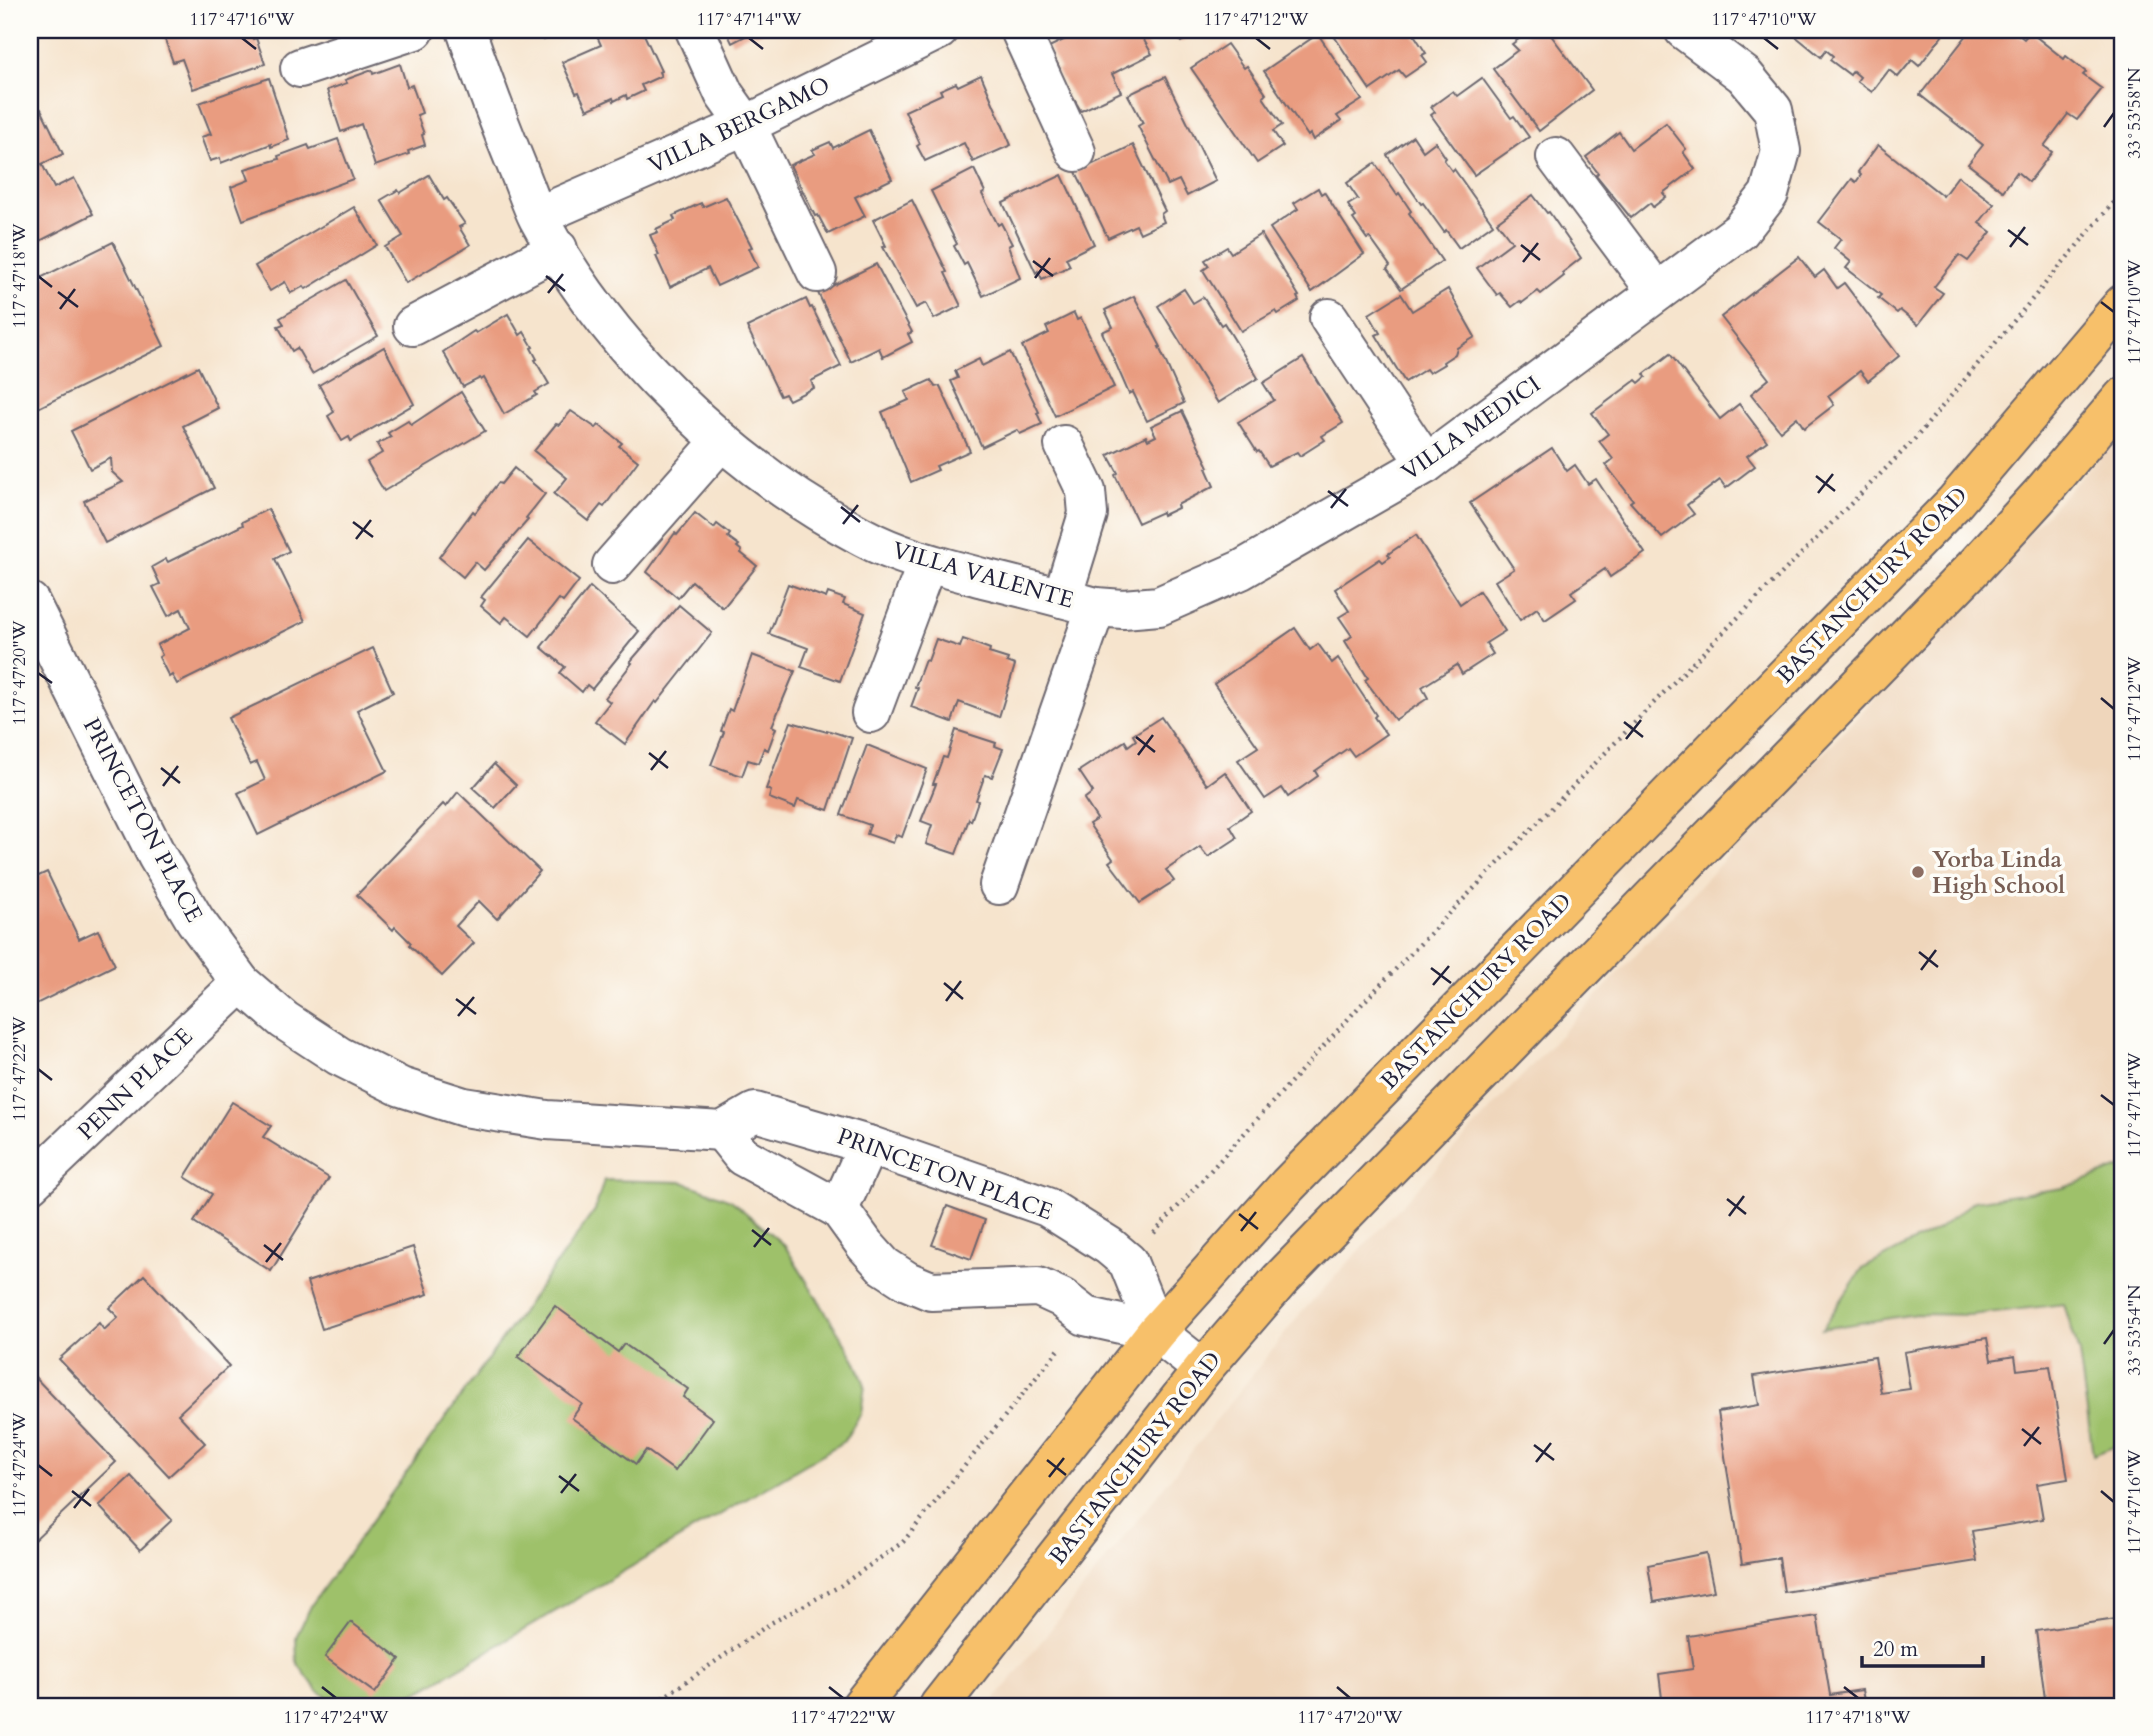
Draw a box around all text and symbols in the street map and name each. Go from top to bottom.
text: 117°47'16"W [189,7,295,32]
text: 117°47'14"W [696,7,802,32]
text: 117°47'12"W [1203,7,1309,32]
text: 117°47'10"W [1711,7,1817,32]
text: 33°53'58"N [2122,67,2147,159]
street label: VILLA BERGAMO [643,69,835,181]
text: 117°47'18"W [7,223,32,329]
text: 117°47'10"W [2122,259,2147,365]
street label: VILLA MEDICI [1395,369,1547,487]
street label: BASTANCHURY ROAD [1770,480,1974,690]
street label: VILLA VALENTE [889,534,1077,616]
text: 117°47'20"W [7,620,32,726]
text: 117°47'12"W [2122,656,2147,762]
street label: PRINCETON PLACE [76,713,210,927]
place label: Yorba Linda High School [1932,844,2065,901]
marker: Yorba Linda High School [1910,864,1926,880]
street label: BASTANCHURY ROAD [1374,886,1578,1096]
text: 117°47'22"W [7,1016,32,1122]
street label: PENN PLACE [71,1021,199,1147]
text: 117°47'14"W [2122,1052,2147,1158]
street label: PRINCETON PLACE [833,1121,1057,1227]
text: 33°53'54"N [2122,1284,2147,1376]
street label: BASTANCHURY ROAD [1042,1345,1228,1571]
text: 117°47'24"W [7,1412,32,1518]
text: 117°47'16"W [2122,1449,2147,1555]
scale bar [1862,1624,1983,1668]
text: 20 m [1873,1635,1918,1664]
text: 117°47'24"W [283,1705,389,1730]
text: 117°47'22"W [790,1705,896,1730]
text: 117°47'20"W [1297,1705,1403,1730]
text: 117°47'18"W [1805,1705,1911,1730]

